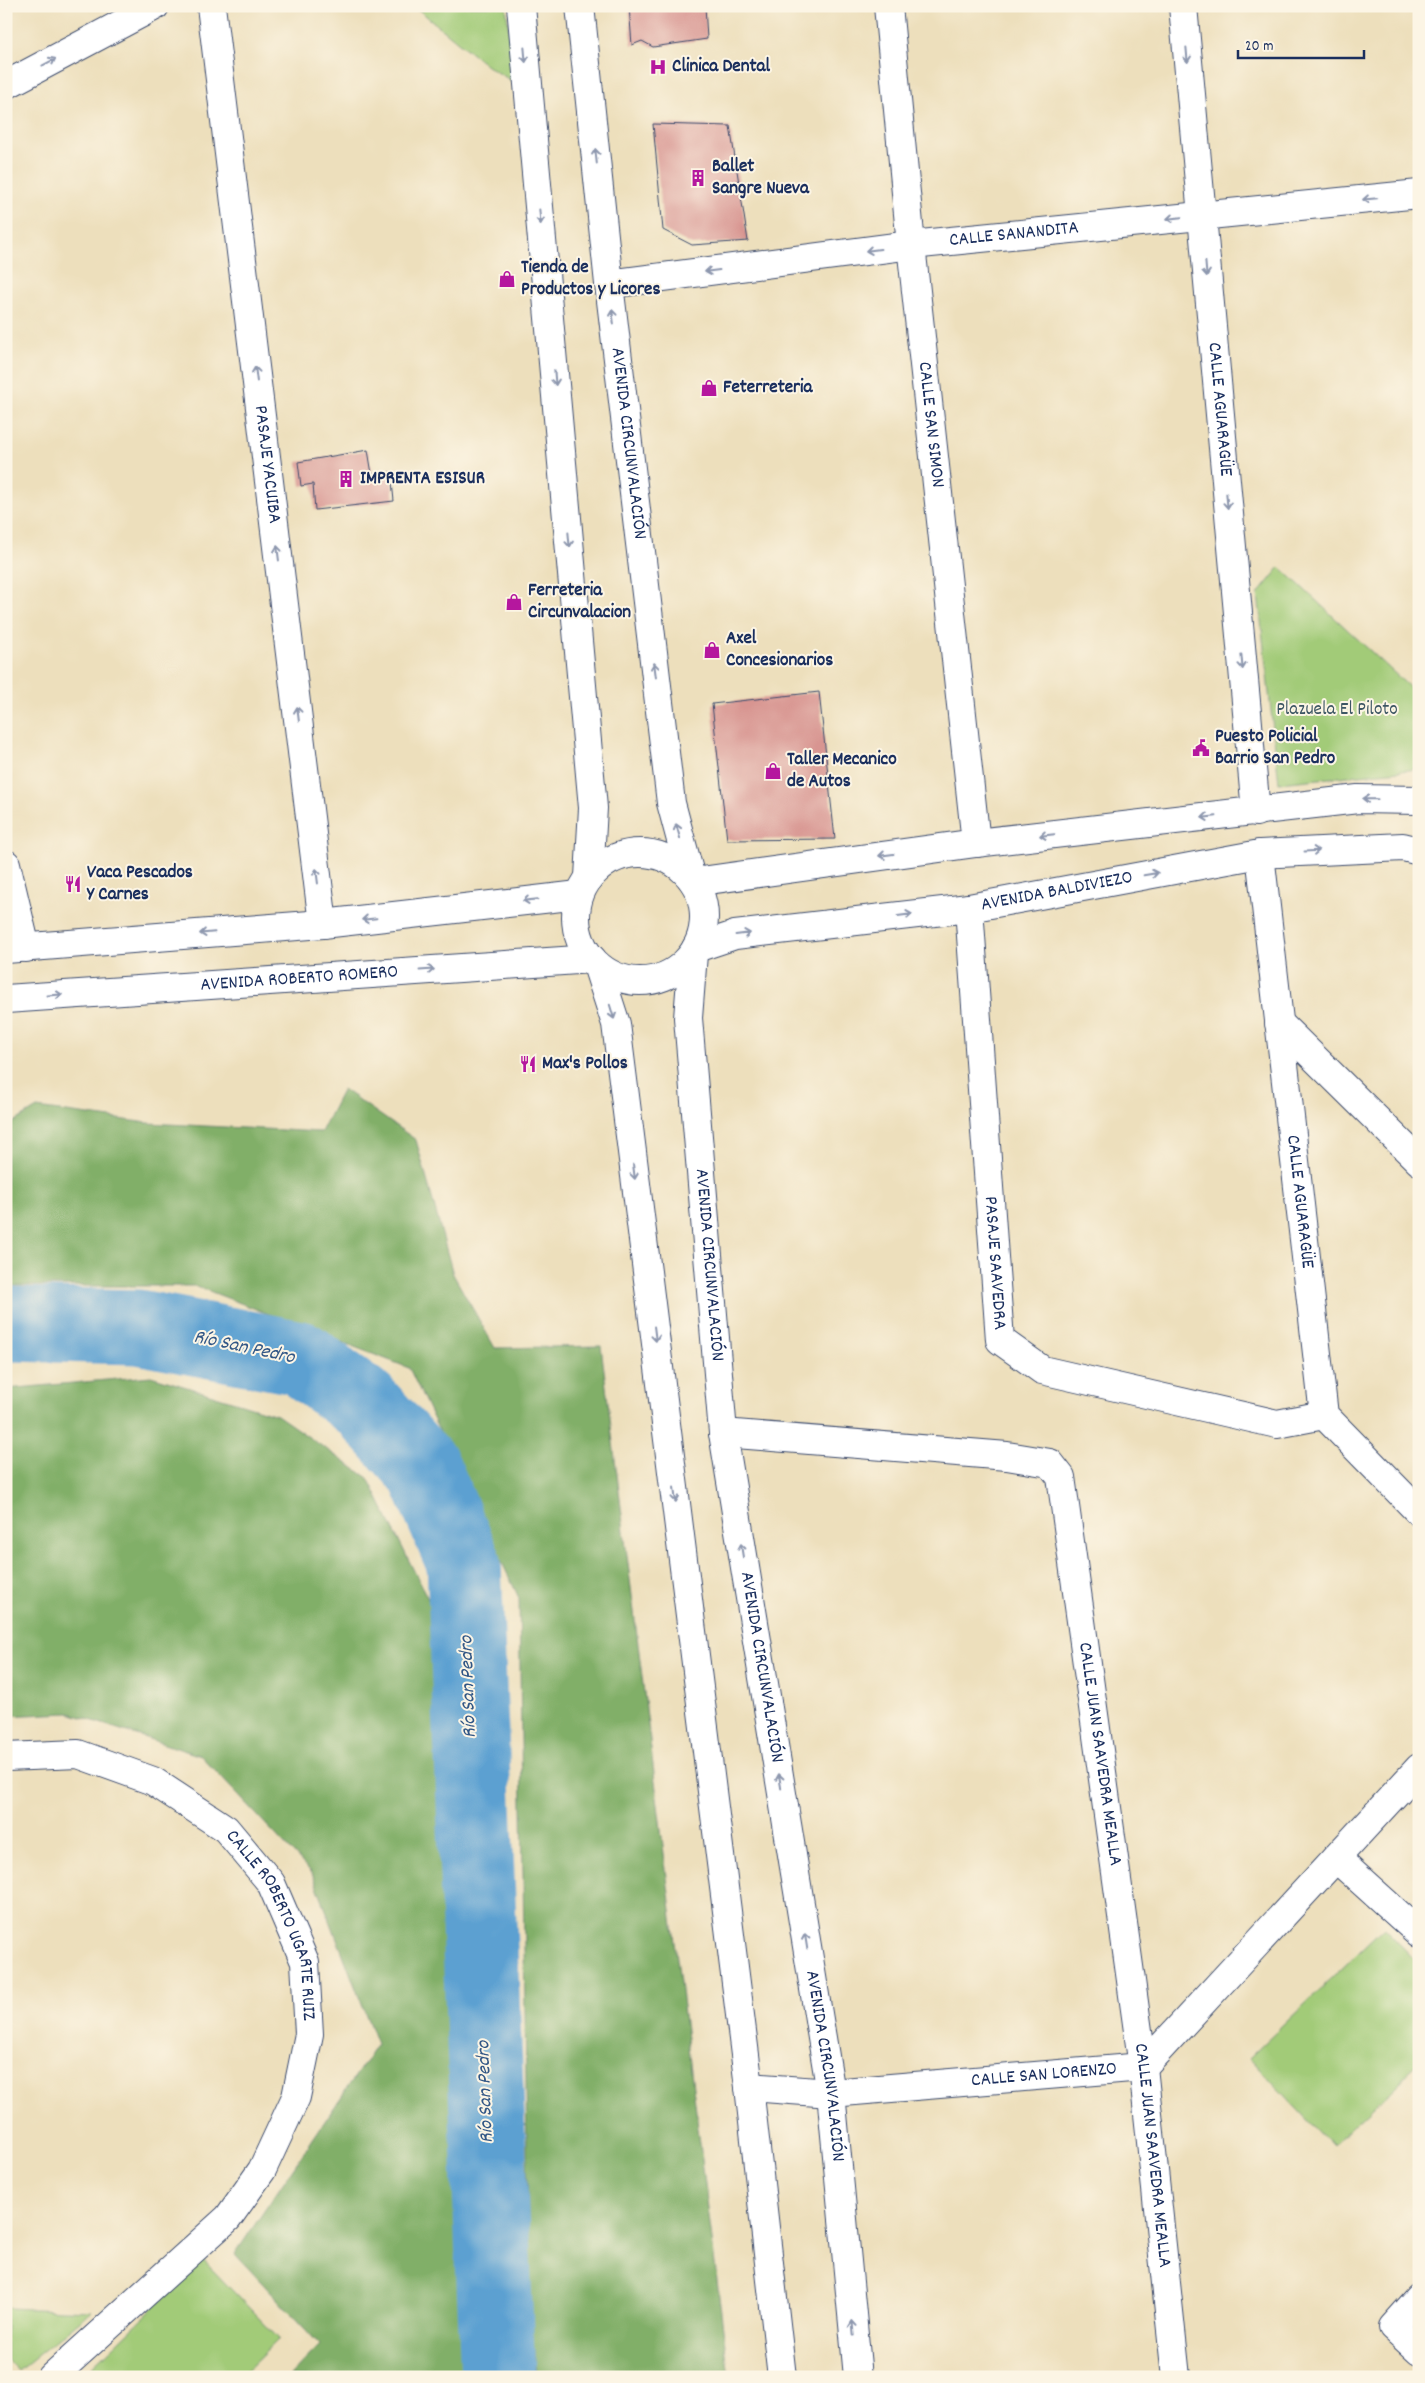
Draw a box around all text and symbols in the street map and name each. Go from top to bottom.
scale bar [1238,28,1364,60]
text: 20 m [1245,36,1273,58]
one-way arrow [521,47,530,63]
one-way arrow [1183,47,1192,63]
place label: Clinica Dental [672,54,770,81]
one-way arrow [42,57,57,67]
hospital icon: Clinica Dental [648,57,668,77]
one-way arrow [591,148,601,164]
place label: Ballet Sangre Nueva [712,154,810,203]
building icon: Ballet Sangre Nueva [688,168,708,188]
one-way arrow [1363,194,1379,203]
one-way arrow [535,208,545,224]
one-way arrow [1166,213,1182,222]
street label: CALLE SANANDITA [948,215,1080,255]
one-way arrow [865,245,881,255]
place label: Tienda de Productos y Licores [521,255,660,304]
one-way arrow [1201,261,1211,277]
one-way arrow [704,266,720,276]
shop icon: Tienda de Productos y Licores [497,269,517,289]
one-way arrow [608,310,618,326]
street label: CALLE AGUARAGÜE [1200,341,1239,478]
street label: AVENIDA CIRCUNVALACIÓN [603,346,653,541]
street label: CALLE SAN SIMON [910,360,951,489]
one-way arrow [251,367,261,383]
one-way arrow [550,370,559,386]
place label: Feterreteria [723,375,814,402]
shop icon: Feterreteria [699,378,719,398]
street label: PASAJE YACUIBA [246,404,288,525]
place label: IMPRENTA ESISUR [360,466,485,493]
building icon: IMPRENTA ESISUR [336,469,356,489]
one-way arrow [1222,492,1232,508]
one-way arrow [564,532,574,548]
one-way arrow [273,545,283,561]
place label: Ferreteria Circunvalacion [528,578,631,627]
shop icon: Ferreteria Circunvalacion [504,592,524,612]
place label: Axel Concesionarios [726,626,833,675]
shop icon: Axel Concesionarios [702,640,722,660]
one-way arrow [1237,654,1247,670]
one-way arrow [650,662,660,678]
park label: Plazuela El Piloto [1276,697,1398,724]
one-way arrow [293,707,303,723]
place label: Puesto Policial Barrio San Pedro [1215,724,1336,773]
public building icon: Puesto Policial Barrio San Pedro [1191,738,1211,758]
place label: Taller Mecanico de Autos [787,747,897,796]
shop icon: Taller Mecanico de Autos [763,761,783,781]
one-way arrow [1362,795,1378,804]
one-way arrow [1201,812,1217,822]
one-way arrow [673,823,683,839]
one-way arrow [1039,830,1055,840]
one-way arrow [1303,847,1319,856]
one-way arrow [878,850,894,860]
place label: Vaca Pescados Y Carnes [86,860,193,909]
street label: AVENIDA BALDIVIEZO [979,864,1135,919]
one-way arrow [312,868,322,884]
one-way arrow [1143,869,1159,879]
restaurant icon: Vaca Pescados Y Carnes [63,874,83,894]
one-way arrow [523,895,539,905]
one-way arrow [896,910,912,920]
one-way arrow [361,914,377,924]
one-way arrow [199,928,215,938]
one-way arrow [735,929,751,939]
street label: AVENIDA ROBERTO ROMERO [200,959,399,999]
one-way arrow [418,966,434,975]
one-way arrow [47,990,63,999]
one-way arrow [607,1003,617,1019]
place label: Max's Pollos [542,1051,628,1078]
restaurant icon: Max's Pollos [518,1054,538,1074]
street label: CALLE AGUARAGÜE [1279,1133,1321,1270]
one-way arrow [629,1164,639,1180]
street label: AVENIDA CIRCUNVALACIÓN [687,1168,730,1362]
street label: PASAJE SAAVEDRA [976,1195,1013,1331]
water label: Río San Pedro [191,1324,298,1373]
one-way arrow [650,1325,660,1341]
one-way arrow [670,1486,680,1502]
one-way arrow [737,1544,747,1560]
street label: AVENIDA CIRCUNVALACIÓN [732,1570,790,1765]
water label: Río San Pedro [453,1634,485,1739]
street label: CALLE JUAN SAAVEDRA MEALLA [1071,1641,1128,1868]
one-way arrow [775,1773,785,1789]
street label: CALLE ROBERTO UGARTE RUIZ [219,1824,322,2022]
one-way arrow [801,1934,811,1950]
street label: AVENIDA CIRCUNVALACIÓN [798,1968,851,2163]
water label: Río San Pedro [470,2039,502,2144]
street label: CALLE JUAN SAAVEDRA MEALLA [1126,2042,1178,2269]
street label: CALLE SAN LORENZO [970,2056,1118,2095]
one-way arrow [848,2320,858,2336]

